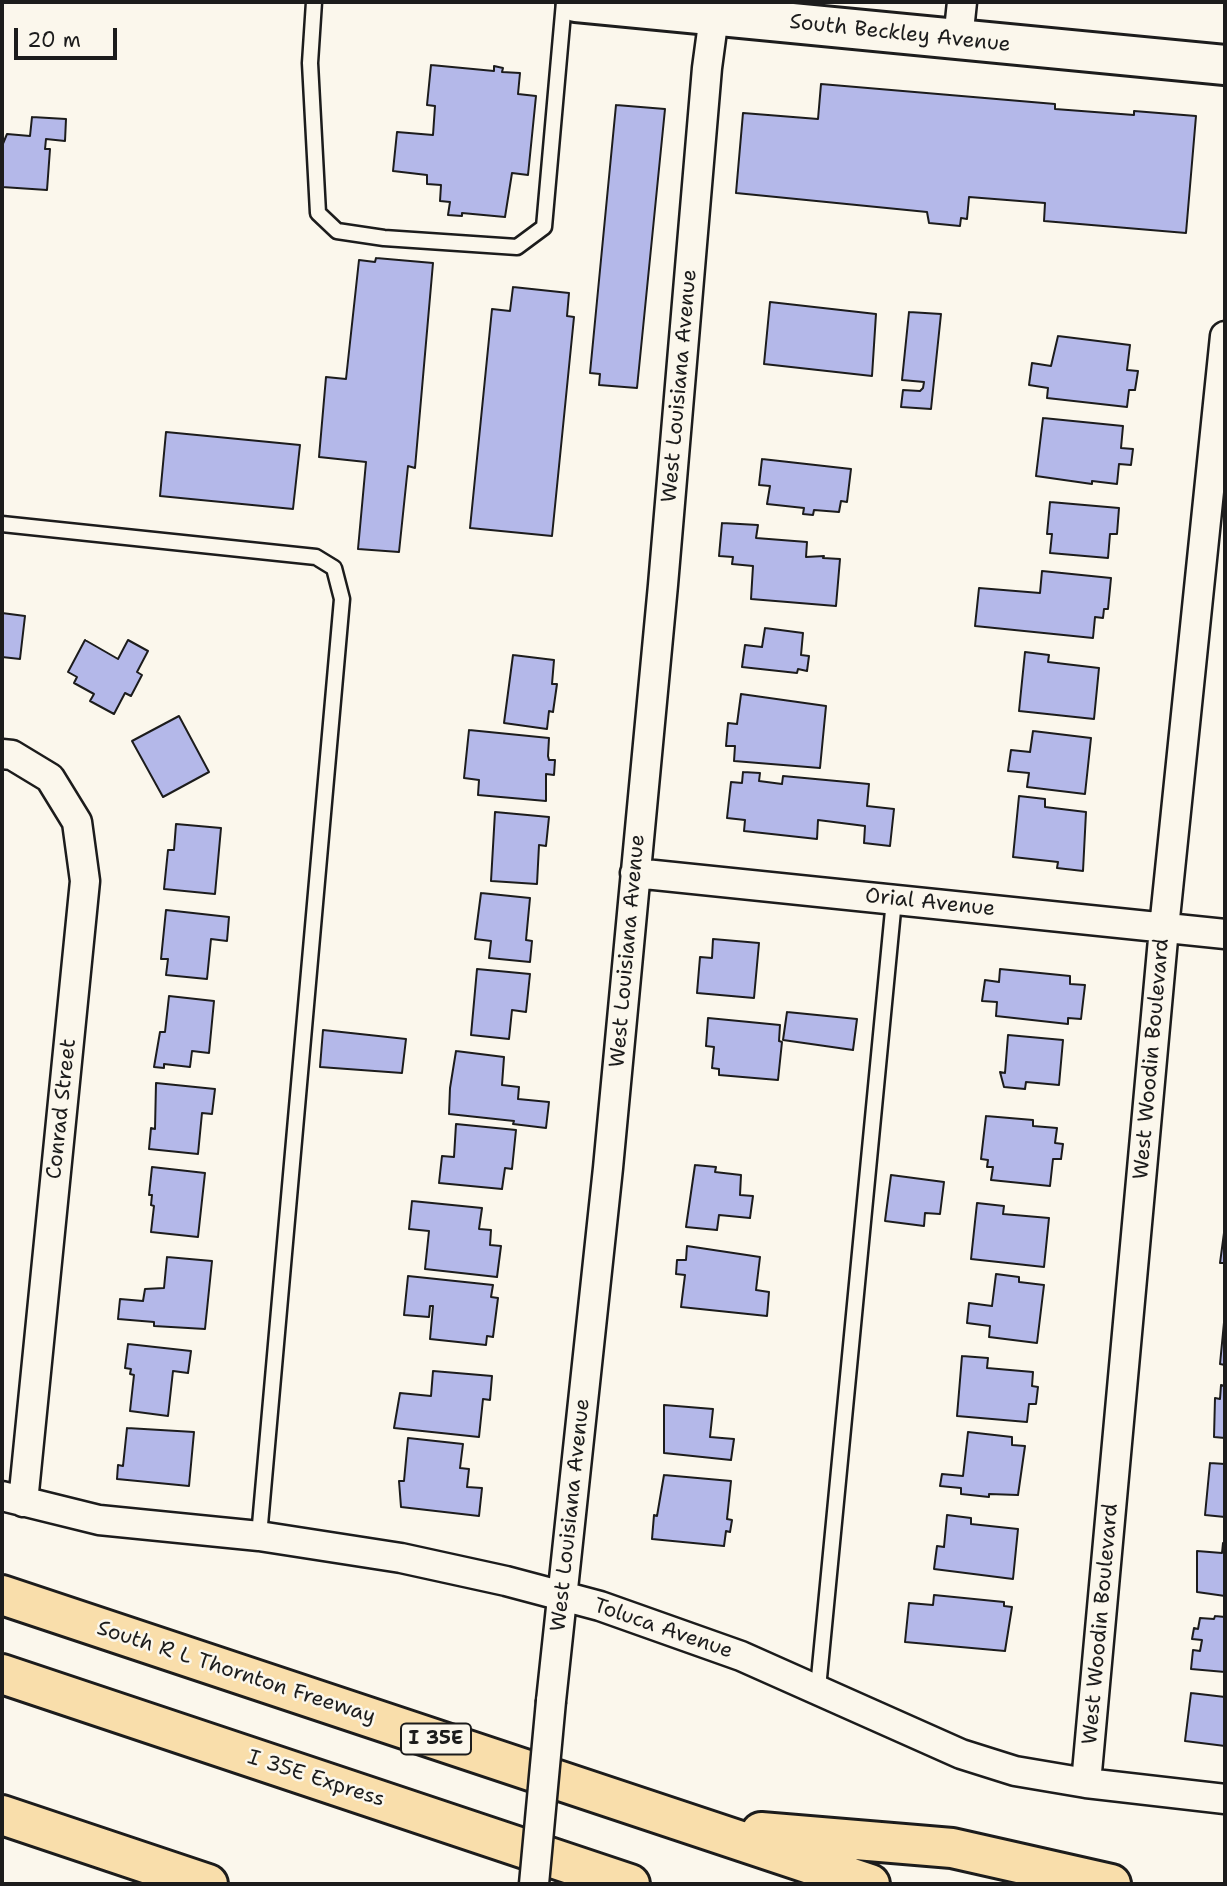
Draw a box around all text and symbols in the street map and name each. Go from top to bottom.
street label: South Beckley Avenue [788,10,1012,58]
scale bar [18,14,121,58]
text: 20 m [27,26,81,54]
street label: West Louisiana Avenue [657,268,703,504]
street label: West Louisiana Avenue [605,833,651,1069]
street label: Orial Avenue [864,884,996,922]
street label: West Woodin Boulevard [1129,937,1175,1181]
street label: Conrad Street [42,1037,82,1181]
street label: West Louisiana Avenue [546,1397,596,1633]
street label: West Woodin Boulevard [1078,1502,1124,1746]
street label: Toluca Avenue [590,1593,736,1665]
street label: South R L Thornton Freeway [93,1616,379,1730]
road number: I 35E [401,1723,471,1754]
street label: I 35E Express [244,1745,388,1813]

